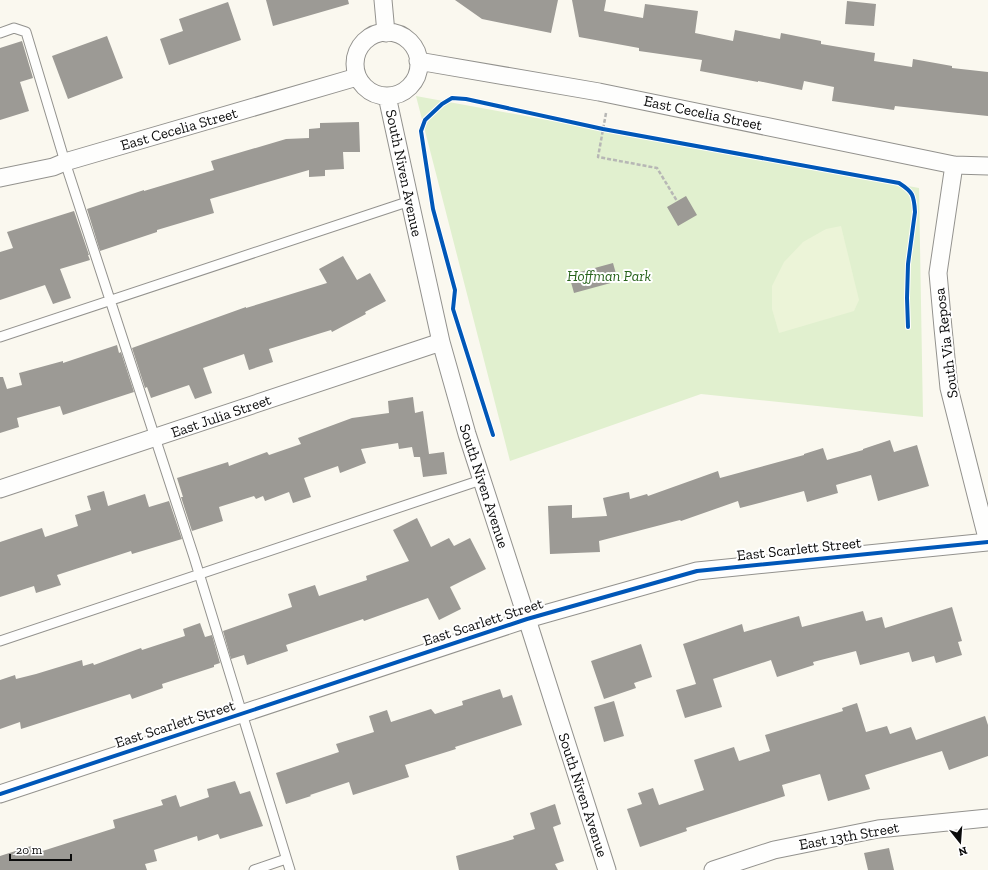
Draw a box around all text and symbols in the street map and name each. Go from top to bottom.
street label: East Cecelia Street [642,92,764,134]
street label: East Cecelia Street [119,104,240,154]
street label: South Niven Avenue [382,108,426,238]
park label: Hoffman Park [567,267,651,285]
street label: South Via Reposa [930,287,962,399]
street label: East Julia Street [169,390,274,442]
street label: South Niven Avenue [455,422,513,550]
street label: East Scarlett Street [736,533,863,564]
street label: East Scarlett Street [421,594,546,650]
street label: East Scarlett Street [113,696,238,752]
street label: South Niven Avenue [554,731,612,859]
street label: East 13th Street [797,818,901,854]
north arrow [940,822,980,862]
scale bar [10,836,71,862]
text: 20 m [16,843,43,857]
text: N [956,844,969,859]

